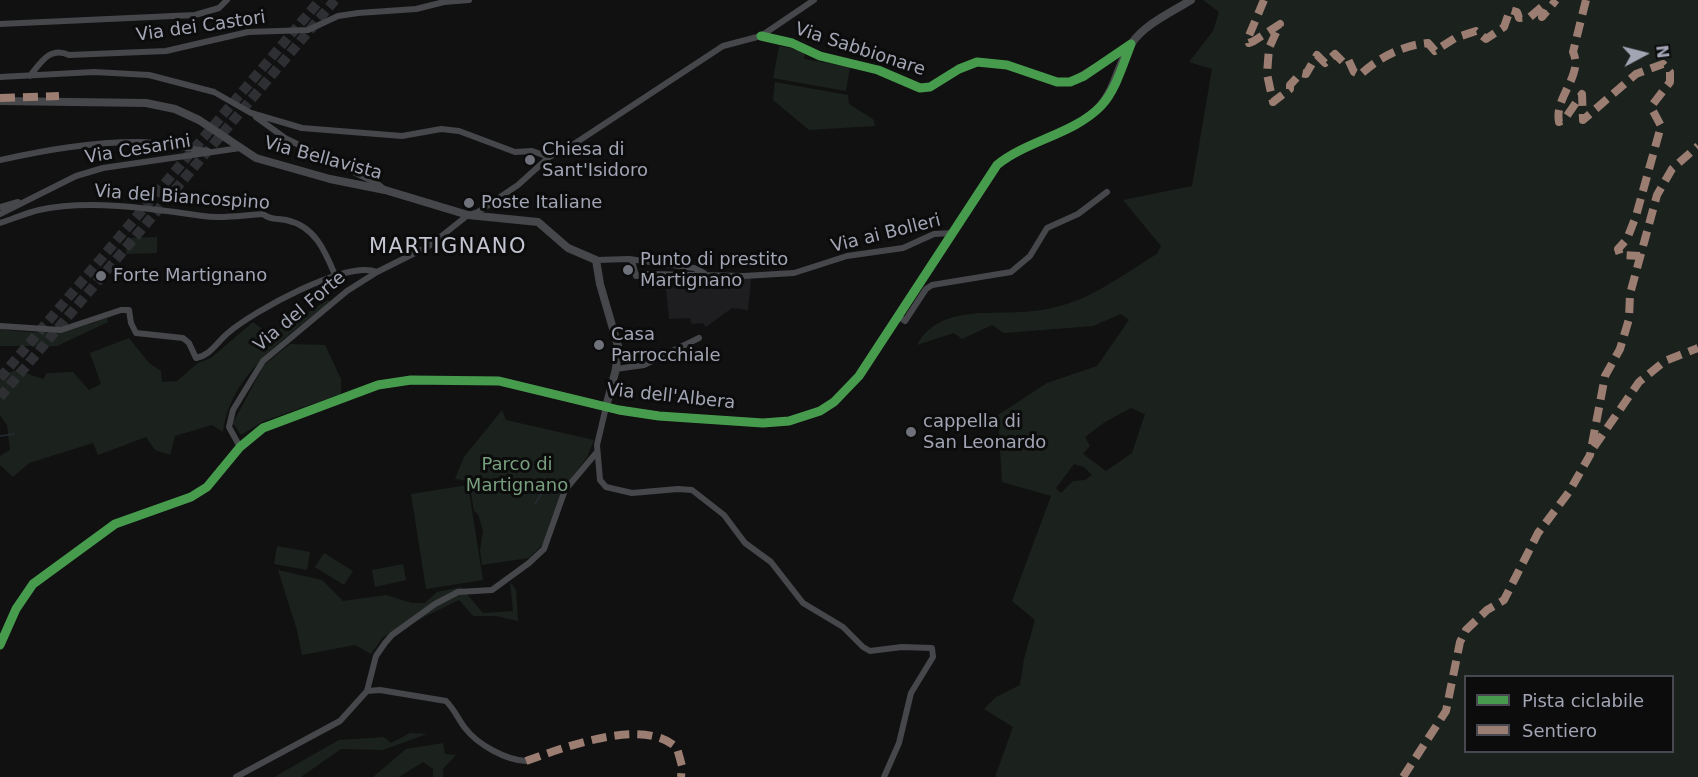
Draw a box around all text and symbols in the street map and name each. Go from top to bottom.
street label: Via dei Castori [135,7,267,47]
street label: Via Sabbionare [792,19,928,81]
north arrow [1614,24,1674,84]
text: N [1652,44,1673,60]
street label: Via Cesarini [84,131,192,169]
street label: Via Bellavista [262,133,384,185]
place label: Chiesa di Sant'Isidoro [542,139,648,182]
marker: Chiesa di Sant'Isidoro [523,153,537,167]
street label: Via del Biancospino [94,181,270,215]
place label: Poste Italiane [481,192,602,214]
marker: Poste Italiane [462,196,476,210]
street label: Via ai Bolleri [829,210,943,258]
district label: MARTIGNANO [369,235,527,261]
place label: Punto di prestito Martignano [640,249,788,292]
marker: Punto di prestito Martignano [621,263,635,277]
place label: Forte Martignano [113,265,267,287]
street label: Via del Forte [250,267,350,357]
marker: Forte Martignano [94,269,108,283]
place label: Casa Parrocchiale [611,324,720,366]
marker: Casa Parrocchiale [592,338,606,352]
street label: Via dell'Albera [606,379,736,415]
place label: cappella di San Leonardo [923,411,1046,454]
marker: cappella di San Leonardo [904,425,918,439]
park label: Parco di Martignano [466,454,568,496]
legend [1464,675,1674,753]
text: Pista ciclabile [1522,690,1644,711]
text: Sentiero [1522,720,1597,741]

